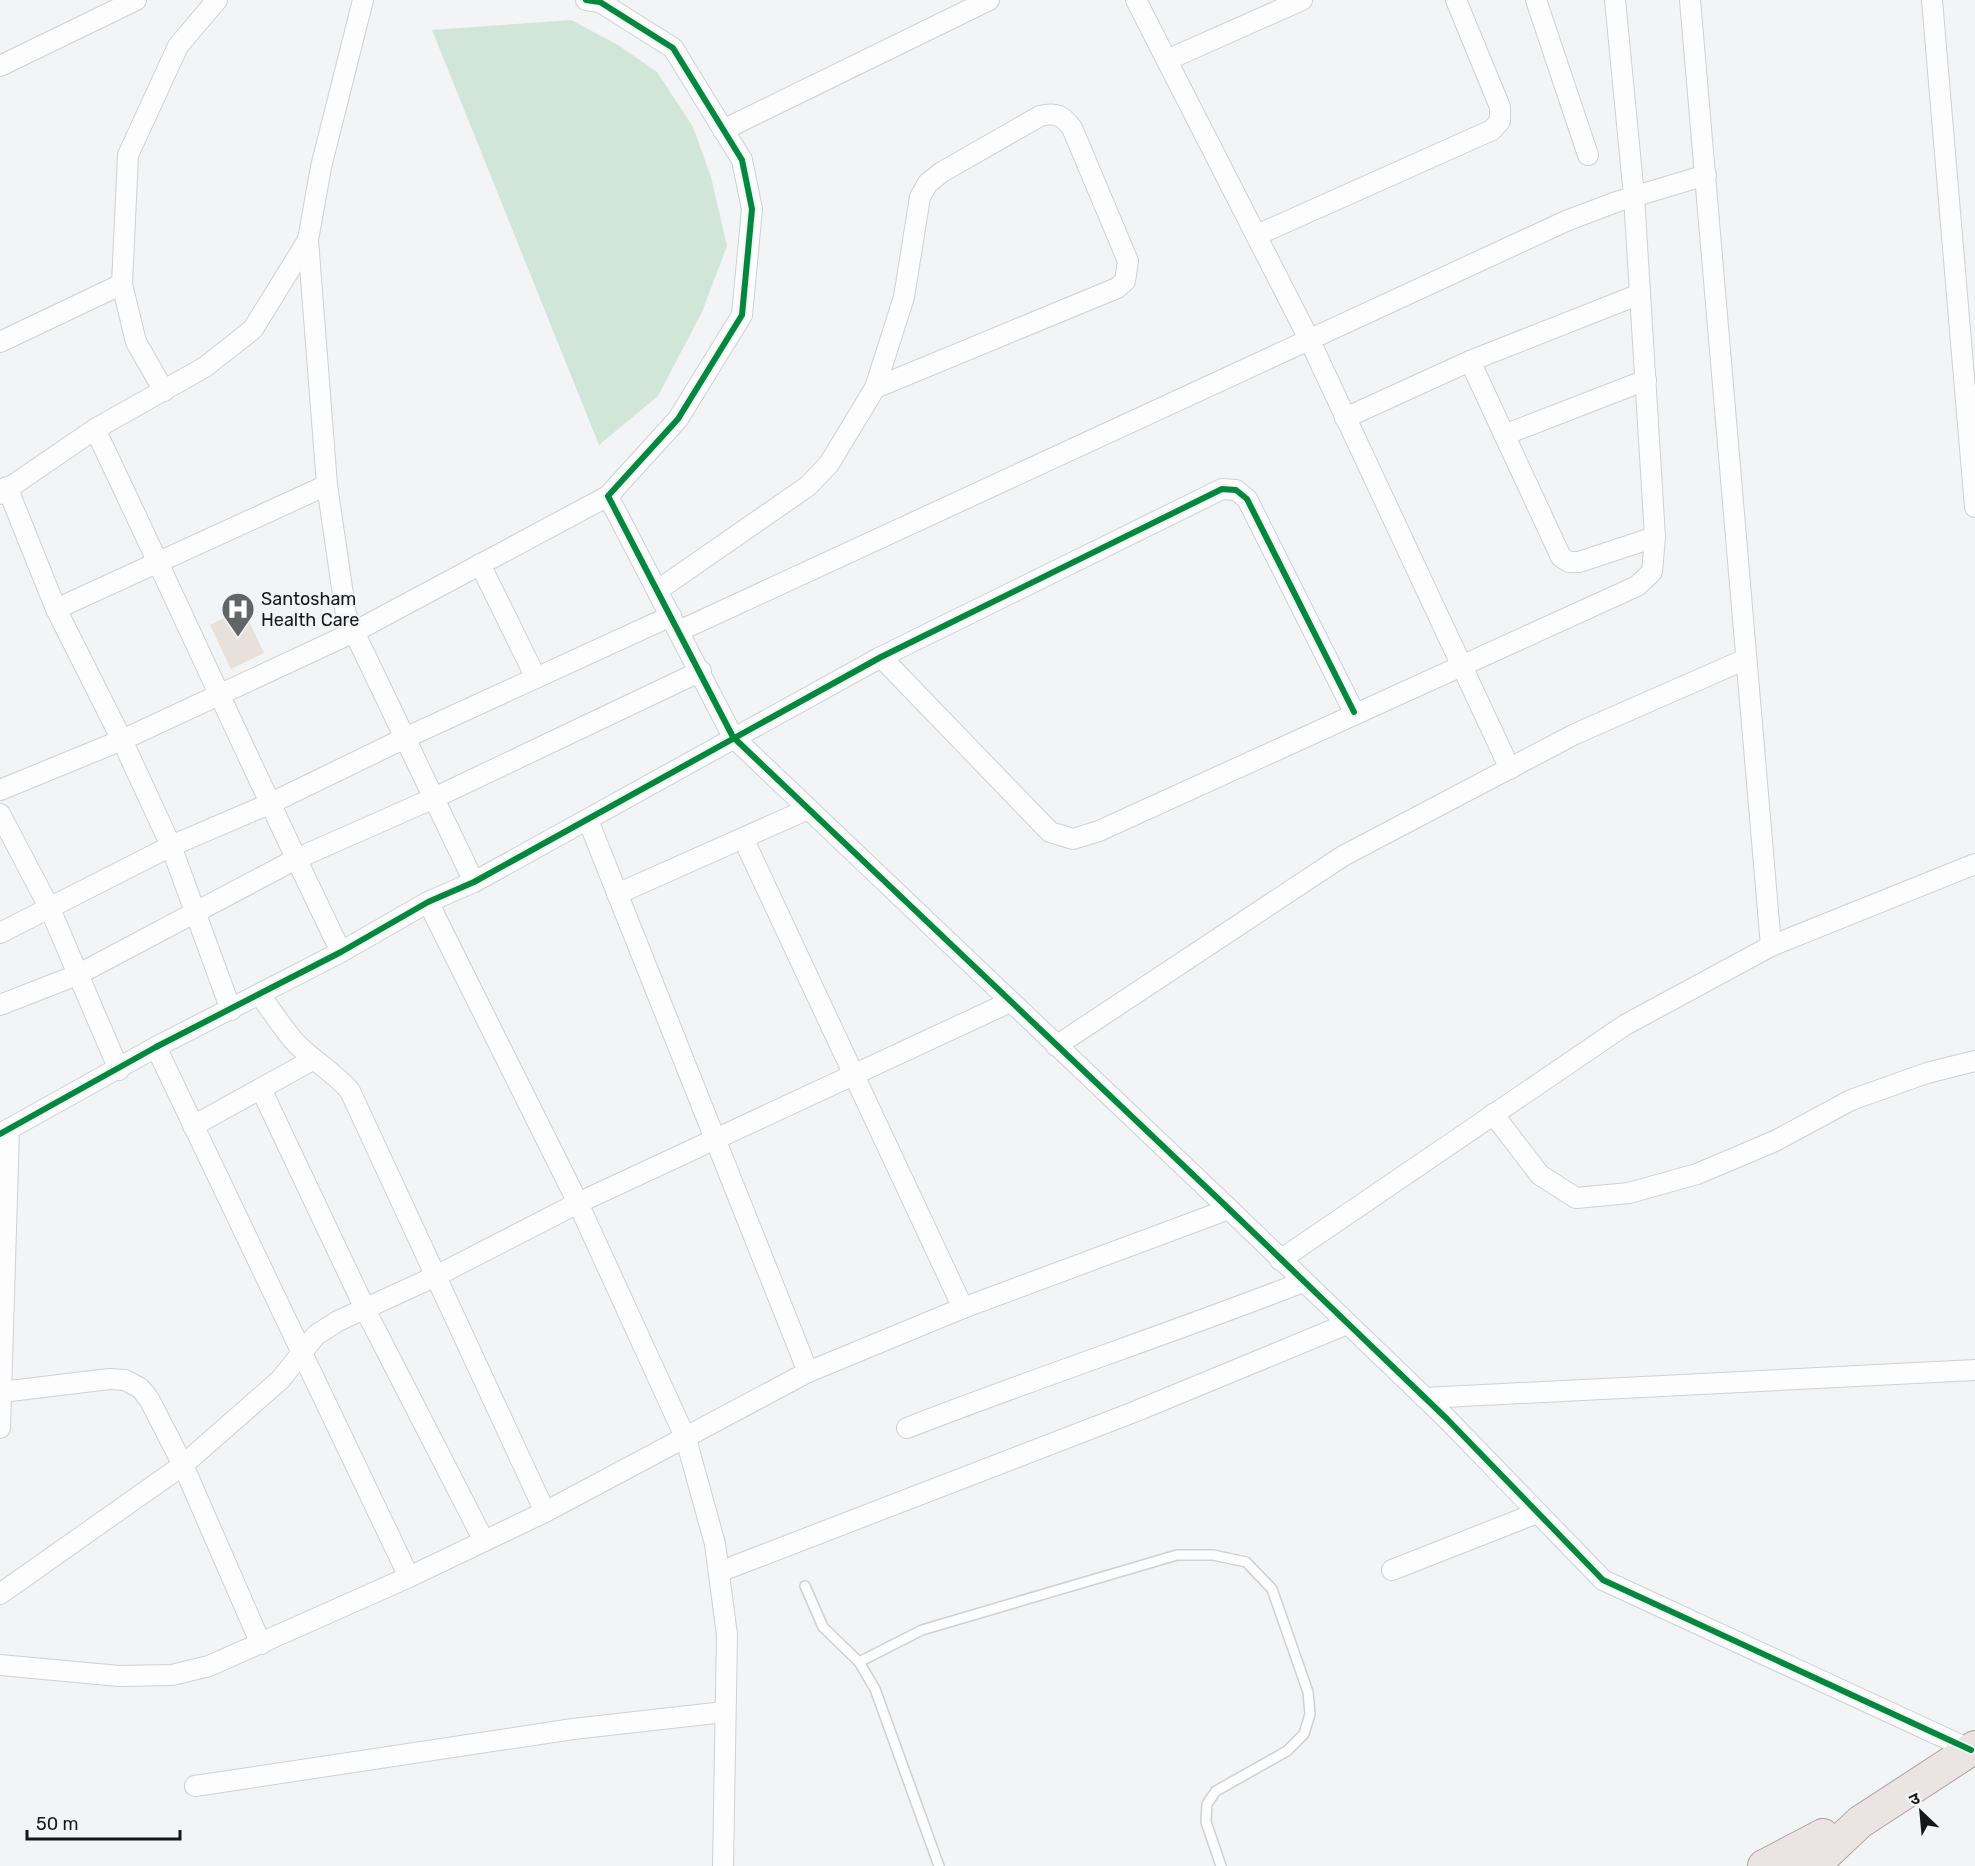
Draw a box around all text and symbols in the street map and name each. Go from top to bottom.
place label: Santosham Health Care [261,588,359,631]
hospital icon: Santosham Health Care [220,591,256,638]
north arrow [1891,1782,1951,1842]
text: उ [1906,1788,1924,1810]
scale bar [27,1803,180,1841]
text: 50 m [36,1813,79,1835]

